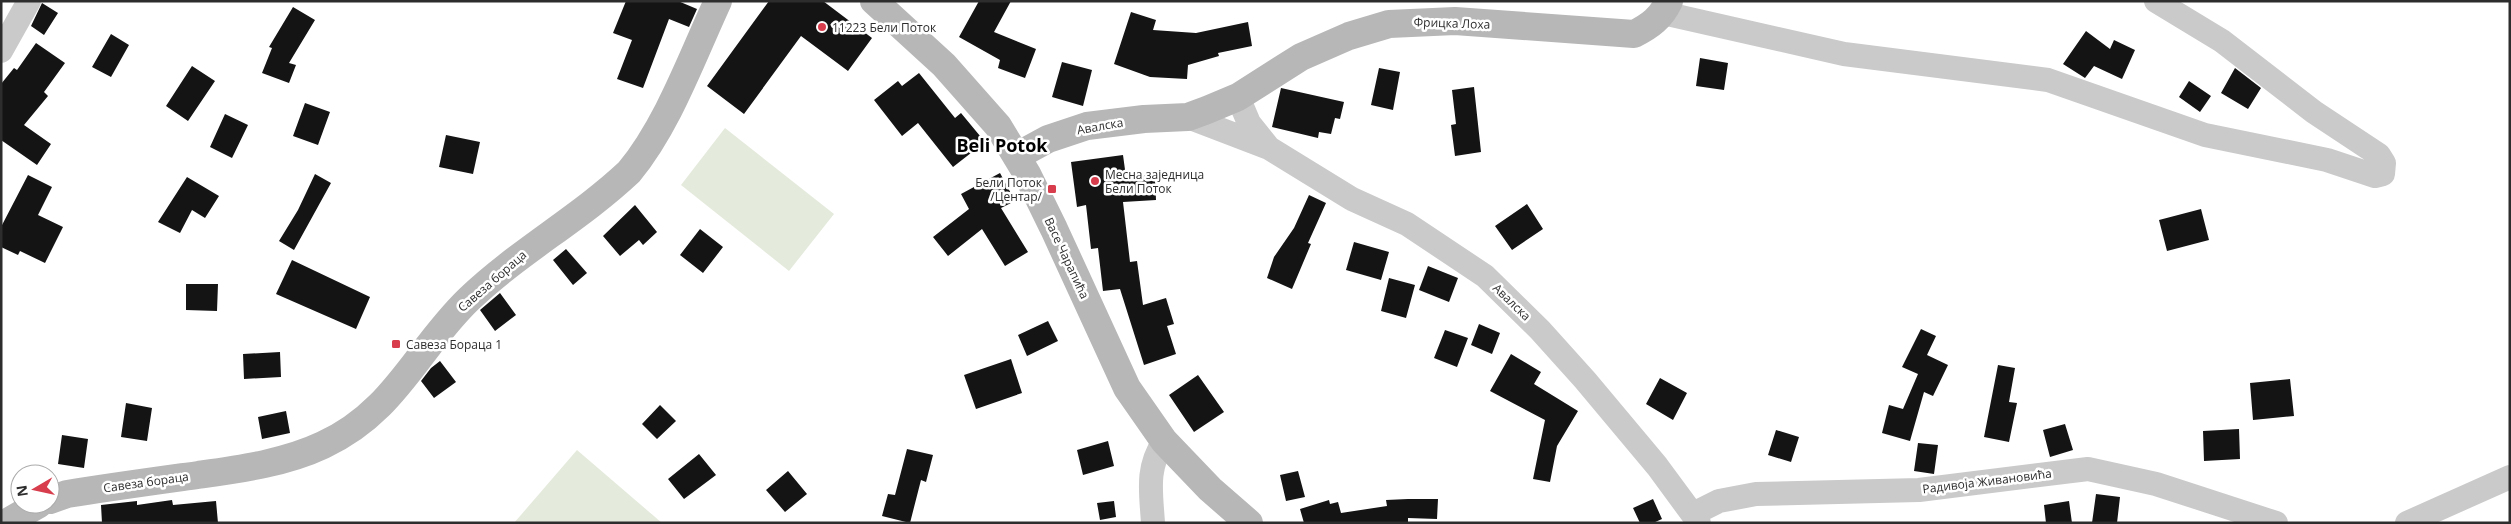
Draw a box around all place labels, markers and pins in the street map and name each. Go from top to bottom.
place label: 11223 Бели Поток [832,19,937,36]
marker: 11223 Бели Поток [816,21,828,33]
place label: Месна заједница Бели Поток [1105,166,1204,197]
place label: Бели Поток /Центар/ [975,174,1043,205]
marker: Месна заједница Бели Поток [1089,175,1101,187]
marker: Бели Поток /Центар/ [1046,183,1058,195]
place label: Савеза Бораца 1 [406,336,502,353]
marker: Савеза Бораца 1 [390,338,402,350]

